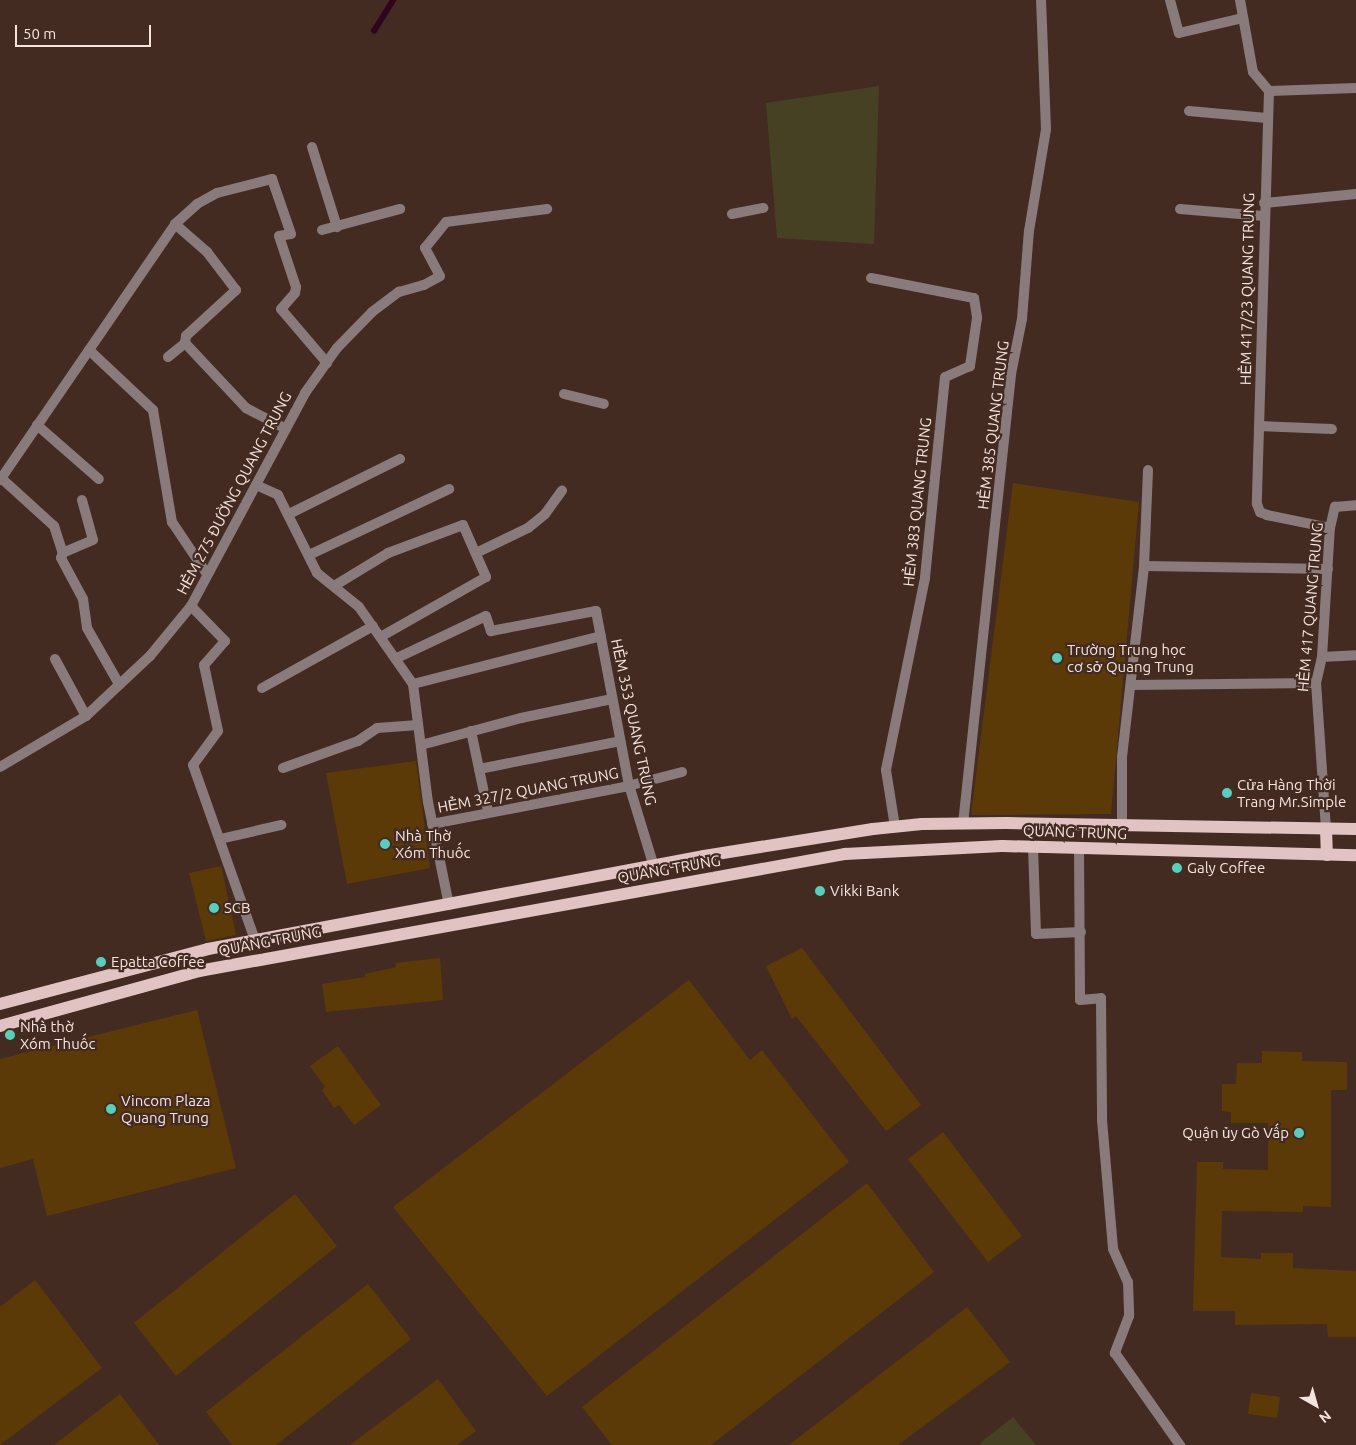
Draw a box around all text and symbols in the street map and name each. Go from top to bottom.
scale bar [18,15,154,47]
text: 50 m [23,25,56,42]
street label: HẺM 417/23 QUANG TRUNG [1236,193,1258,385]
street label: HẺM 385 QUANG TRUNG [974,340,1012,510]
street label: HẺM 275 ĐƯỜNG QUANG TRUNG [173,389,295,597]
street label: HẺM 383 QUANG TRUNG [899,417,935,587]
street label: HẺM 417 QUANG TRUNG [1294,522,1326,692]
street label: HẺM 353 QUANG TRUNG [608,637,660,807]
place label: Trường Trung học cơ sở Quang Trung [1067,640,1194,675]
marker: Trường Trung học cơ sở Quang Trung [1051,652,1063,664]
street label: HẺM 327/2 QUANG TRUNG [436,764,620,816]
place label: Cửa Hàng Thời Trang Mr.Simple [1237,775,1346,810]
marker: Cửa Hàng Thời Trang Mr.Simple [1221,787,1233,799]
street label: QUANG TRUNG [1023,821,1127,843]
place label: Nhà Thờ Xóm Thuốc [395,826,470,861]
marker: Nhà Thờ Xóm Thuốc [379,838,391,850]
street label: QUANG TRUNG [616,851,722,887]
place label: Galy Coffee [1187,859,1265,877]
marker: Galy Coffee [1171,862,1183,874]
place label: Vikki Bank [830,882,899,900]
marker: Vikki Bank [814,885,826,897]
place label: SCB [224,899,251,917]
marker: SCB [208,902,220,914]
street label: QUANG TRUNG [217,922,323,960]
place label: Epatta Coffee [111,953,205,971]
marker: Epatta Coffee [95,956,107,968]
place label: Nhà thờ Xóm Thuốc [20,1017,95,1052]
marker: Nhà thờ Xóm Thuốc [4,1029,16,1041]
place label: Vincom Plaza Quang Trung [121,1091,211,1126]
marker: Vincom Plaza Quang Trung [105,1103,117,1115]
place label: Quận ủy Gò Vấp [1182,1124,1289,1142]
marker: Quận ủy Gò Vấp [1293,1127,1305,1139]
north arrow [1291,1380,1341,1430]
text: N [1316,1407,1334,1426]

